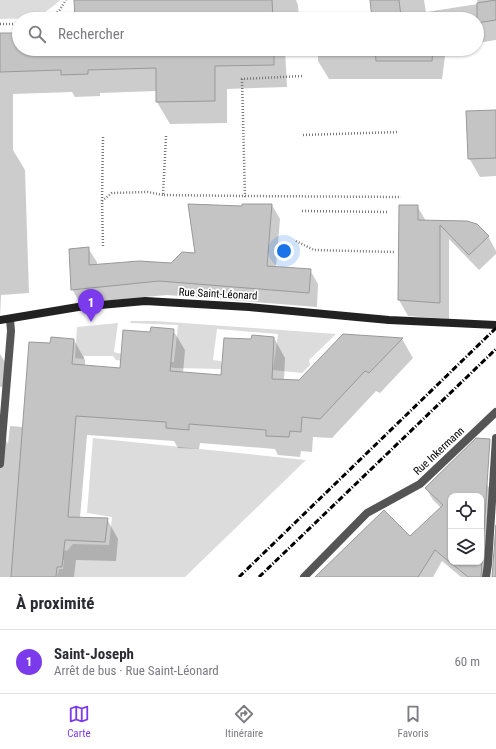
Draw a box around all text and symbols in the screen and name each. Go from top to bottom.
search box [12,12,484,56]
icon: search [26,23,48,45]
text: Rechercher [58,25,124,43]
your location [274,241,294,261]
street label: Rue Saint-Léonard [178,285,258,303]
pin: 1 [78,289,104,322]
street label: Rue Inkermann [411,424,467,478]
map controls [448,493,484,565]
button: locate [448,493,484,529]
button: layers [448,529,484,565]
text: À proximité [16,593,94,613]
text: Saint-Joseph [54,645,134,663]
text: 1 [26,654,32,669]
text: 60 m [454,654,480,669]
text: Arrêt de bus · Rue Saint-Léonard [54,663,219,678]
tab: Carte [67,703,91,740]
tab: Itinéraire [225,703,263,740]
tab: Favoris [398,703,429,740]

